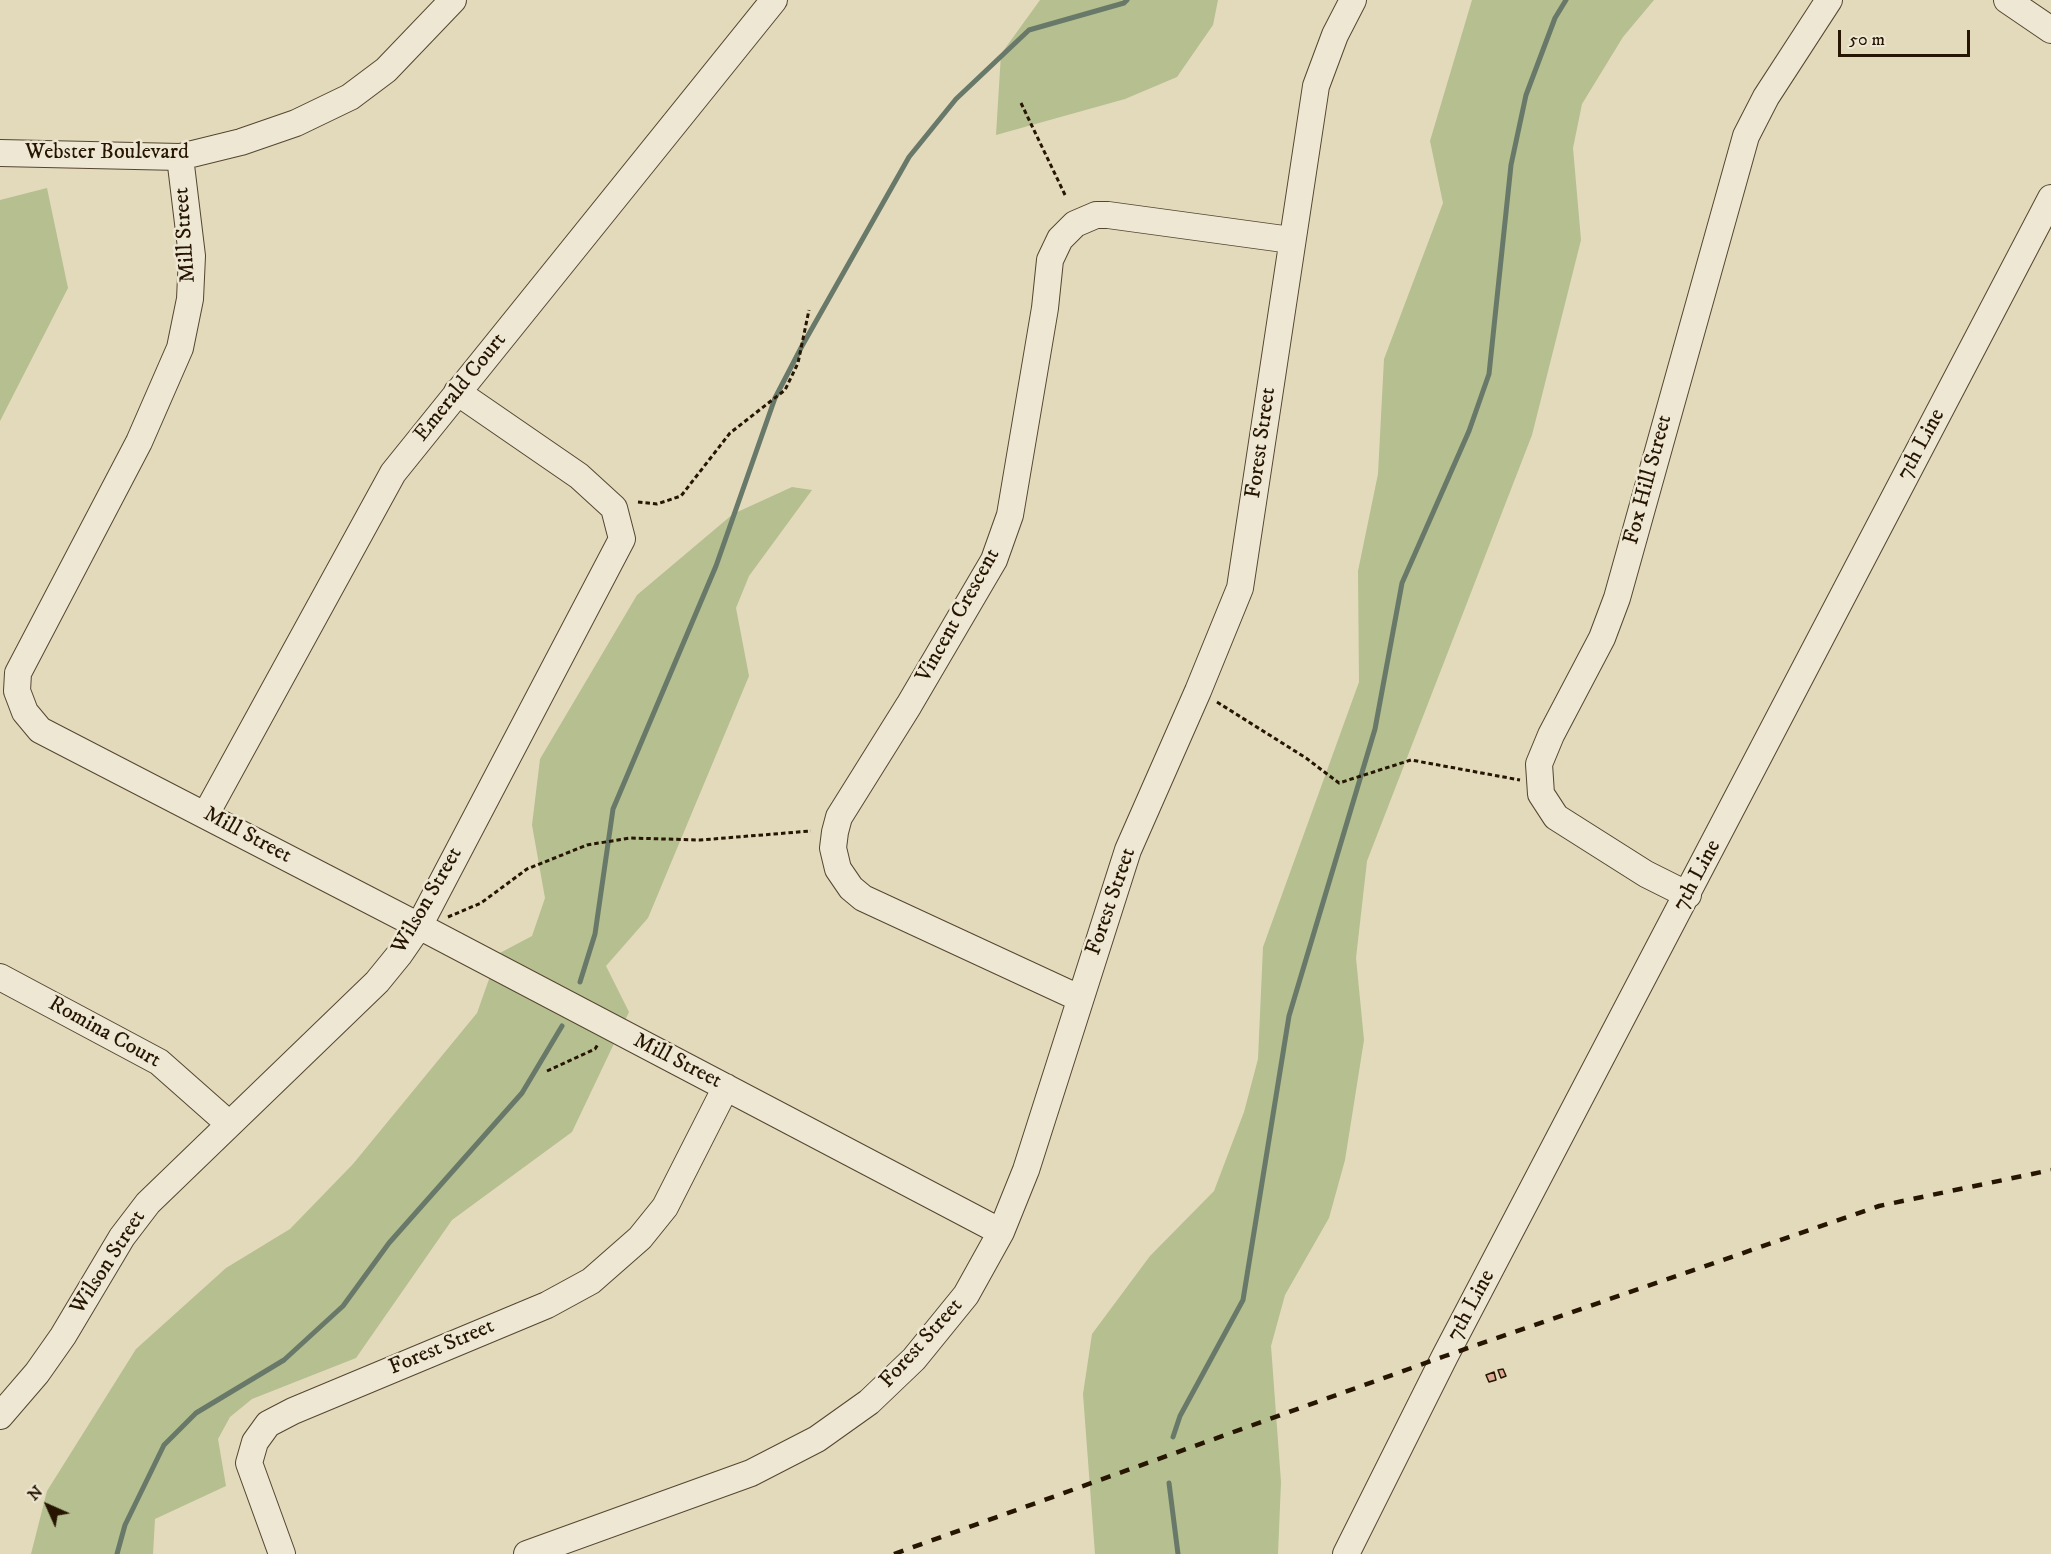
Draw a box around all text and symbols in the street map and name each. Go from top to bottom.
scale bar [1841,18,1973,56]
text: 50 m [1849,29,1885,51]
street label: Webster Boulevard [25,140,189,166]
street label: Mill Street [169,186,203,284]
street label: Emerald Court [409,328,513,448]
street label: Forest Street [1241,386,1283,500]
street label: 7th Line [1892,405,1952,485]
street label: Fox Hill Street [1619,412,1679,548]
street label: Vincent Crescent [911,545,1007,687]
street label: Mill Street [199,802,295,870]
street label: 7th Line [1668,836,1728,916]
street label: Wilson Street [387,843,469,959]
street label: Forest Street [1081,845,1143,959]
street label: Romina Court [43,991,165,1075]
street label: Mill Street [628,1029,726,1095]
street label: Wilson Street [66,1206,152,1320]
street label: 7th Line [1442,1266,1502,1346]
street label: Forest Street [875,1294,969,1394]
street label: Forest Street [385,1314,499,1382]
north arrow [18,1476,78,1536]
text: N [24,1482,47,1505]

